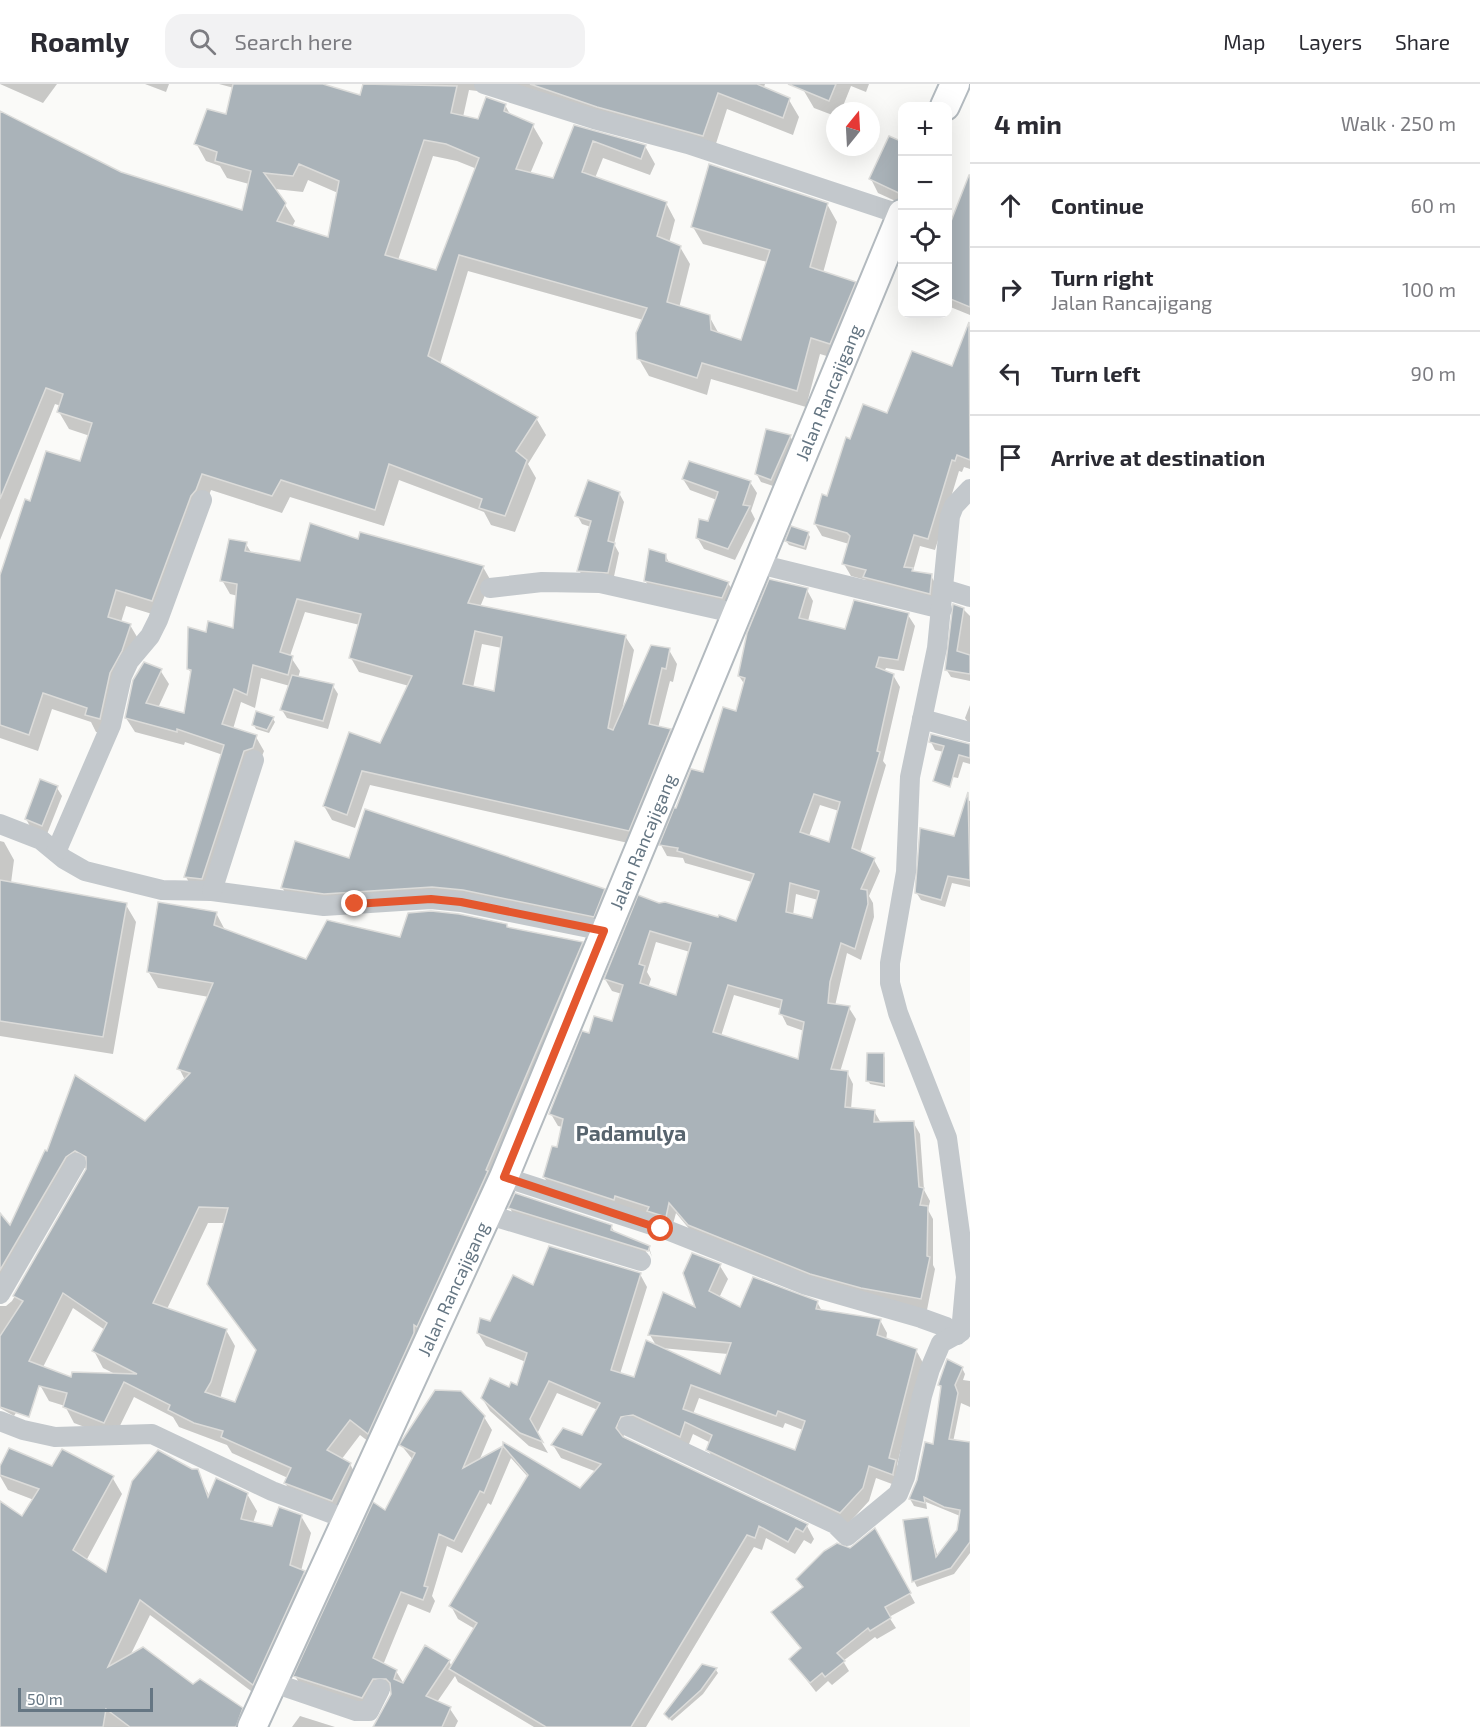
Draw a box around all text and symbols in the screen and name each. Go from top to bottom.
search box [165,14,585,68]
text: Roamly [30,24,129,58]
icon: search [186,25,219,58]
text: Search here [234,28,353,54]
text: Map [1223,29,1265,54]
text: Layers [1298,29,1362,54]
text: Share [1395,29,1450,54]
north arrow [826,102,880,156]
map controls [898,102,952,318]
button: + [898,102,952,156]
text: 4 min [994,108,1062,139]
text: Walk · 250 m [1341,111,1456,135]
button: − [898,156,952,210]
icon: ahead [994,189,1027,222]
text: Continue [1051,192,1144,218]
text: 60 m [1411,193,1456,217]
button: locate [898,210,952,264]
button: layers [898,264,952,318]
text: Turn right [1051,264,1153,290]
icon: right [994,273,1027,306]
text: 100 m [1402,277,1456,301]
text: Jalan Rancajigang [1051,290,1212,314]
street label: Jalan Rancajigang [790,321,866,464]
icon: left [994,357,1027,390]
text: Turn left [1051,360,1140,386]
text: 90 m [1411,361,1456,385]
icon: arrive [994,441,1027,474]
text: Arrive at destination [1051,444,1265,470]
street label: Jalan Rancajigang [605,770,681,913]
route end [341,890,367,916]
district label: Padamulya [576,1120,686,1146]
route start [647,1215,673,1241]
street label: Jalan Rancajigang [413,1218,493,1359]
scale bar [18,1685,153,1712]
text: 50 m [27,1689,63,1708]

